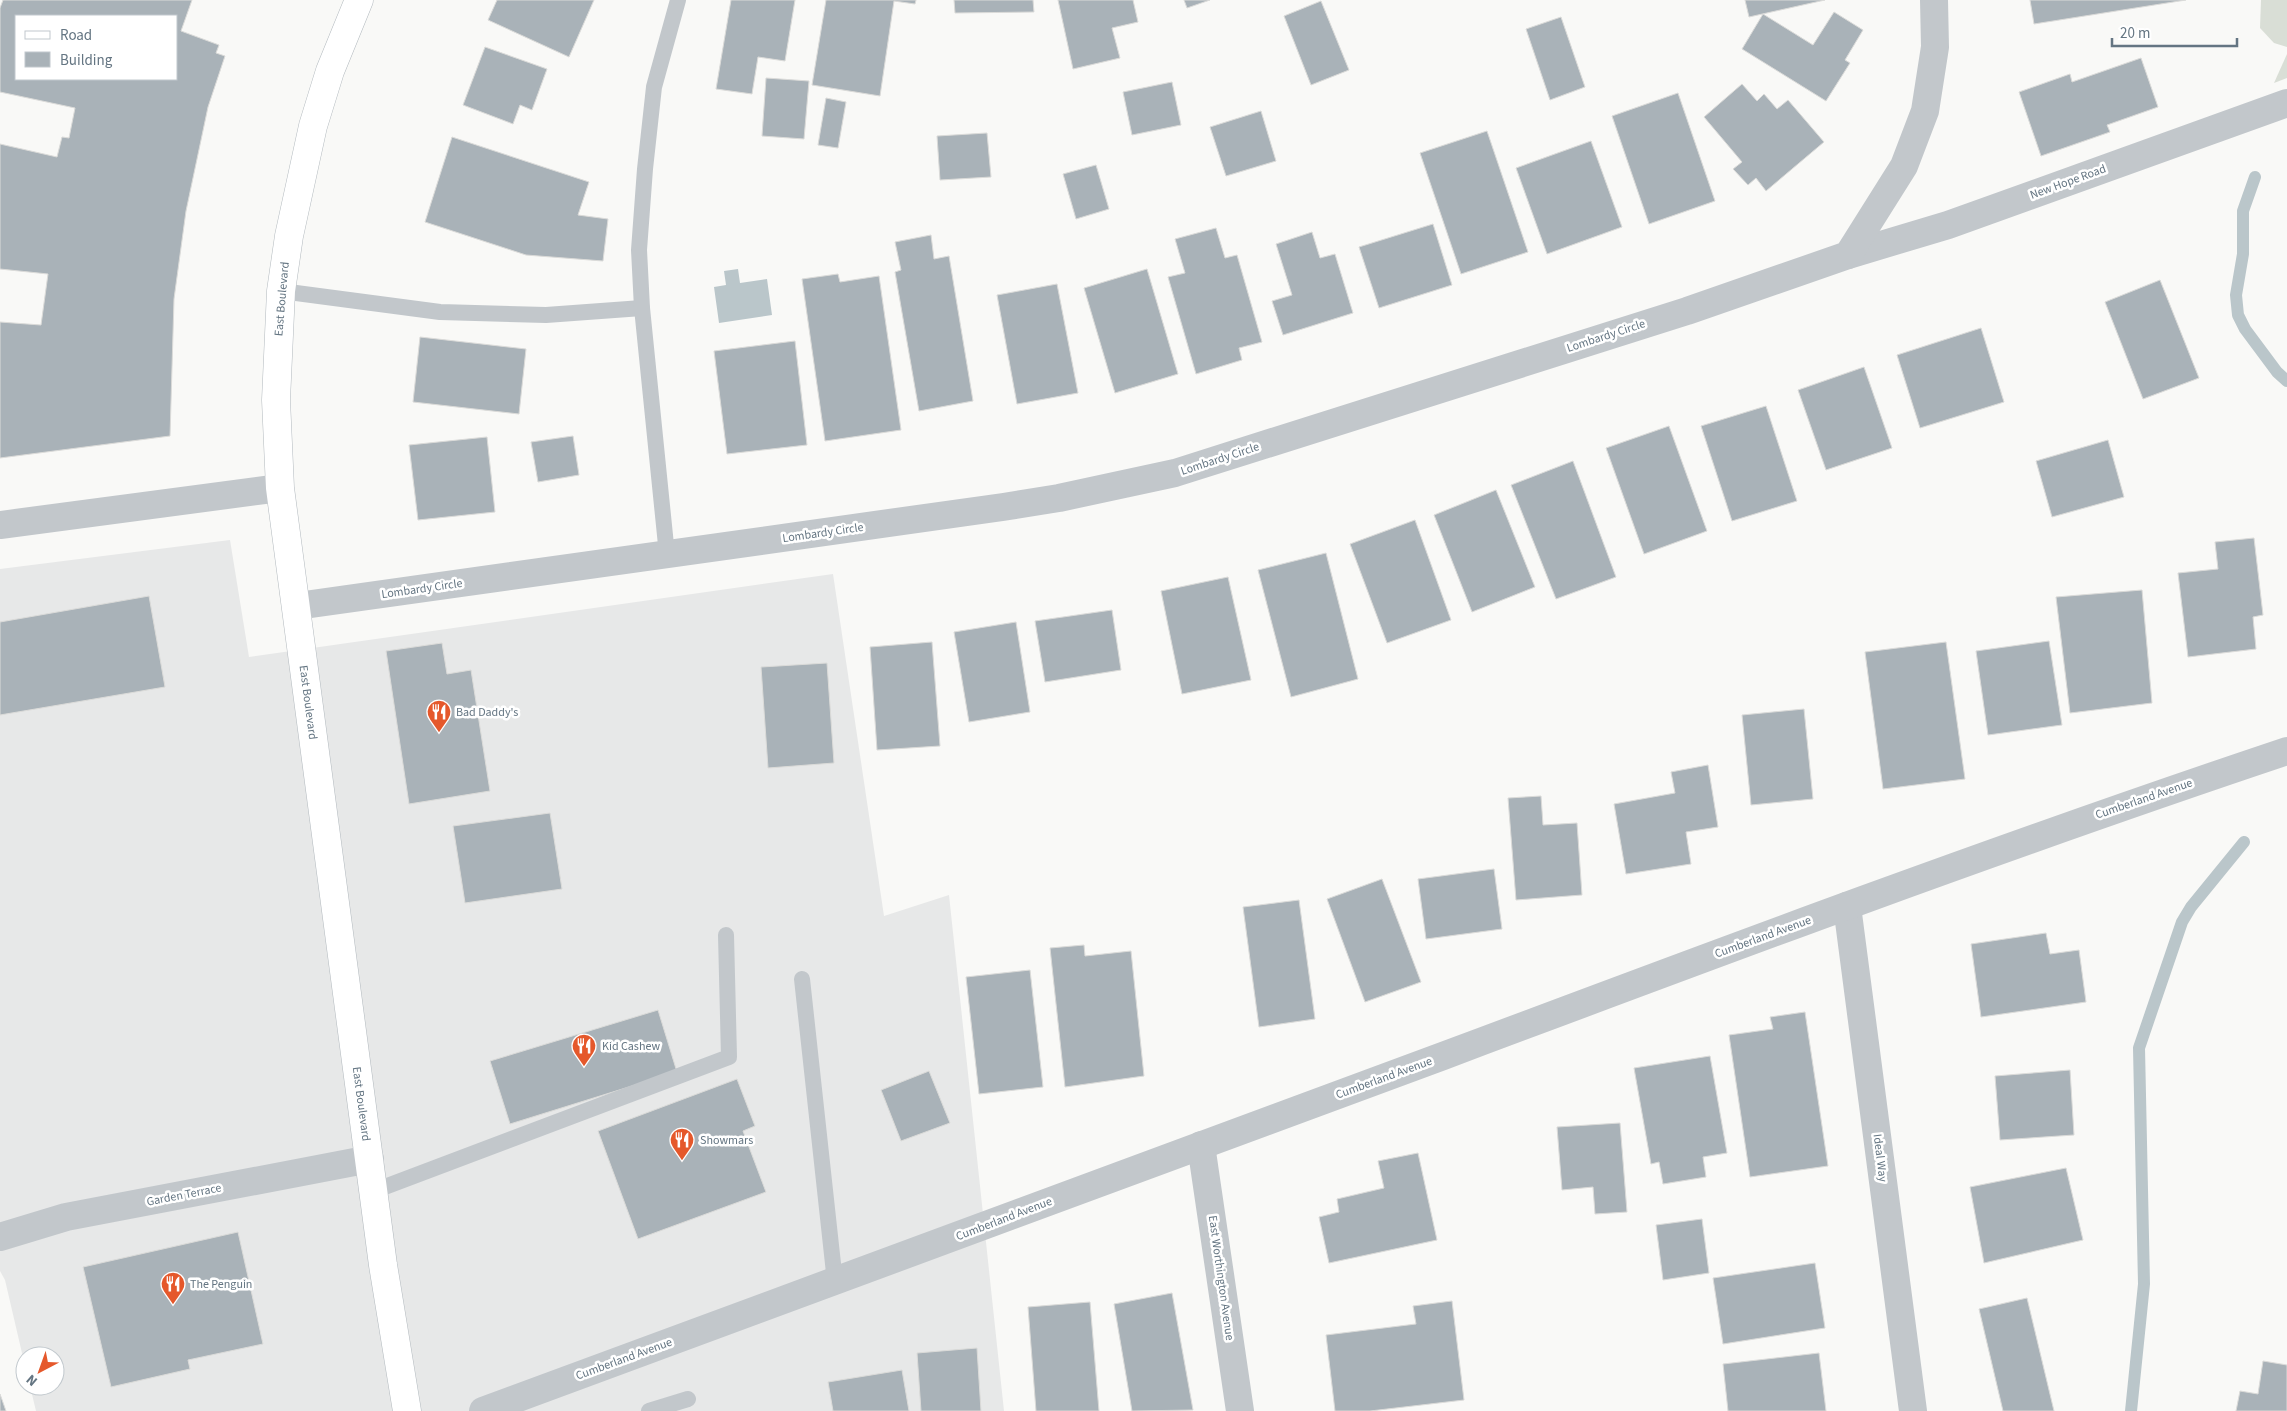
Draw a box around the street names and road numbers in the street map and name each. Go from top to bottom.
street label: New Hope Road [2028,160,2108,204]
street label: East Boulevard [270,261,294,337]
street label: Lombardy Circle [1565,315,1648,357]
street label: Lombardy Circle [1179,438,1262,480]
street label: Lombardy Circle [781,519,865,547]
street label: Lombardy Circle [380,575,464,603]
street label: East Boulevard [295,664,322,741]
street label: Cumberland Avenue [2093,774,2195,824]
street label: Cumberland Avenue [1712,912,1814,962]
street label: Cumberland Avenue [1333,1053,1435,1103]
street label: East Boulevard [348,1066,375,1142]
street label: Ideal Way [1869,1133,1891,1183]
street label: Garden Terrace [145,1179,223,1211]
street label: Cumberland Avenue [953,1193,1055,1245]
street label: East Worthington Avenue [1204,1214,1238,1342]
street label: Cumberland Avenue [573,1334,675,1384]

